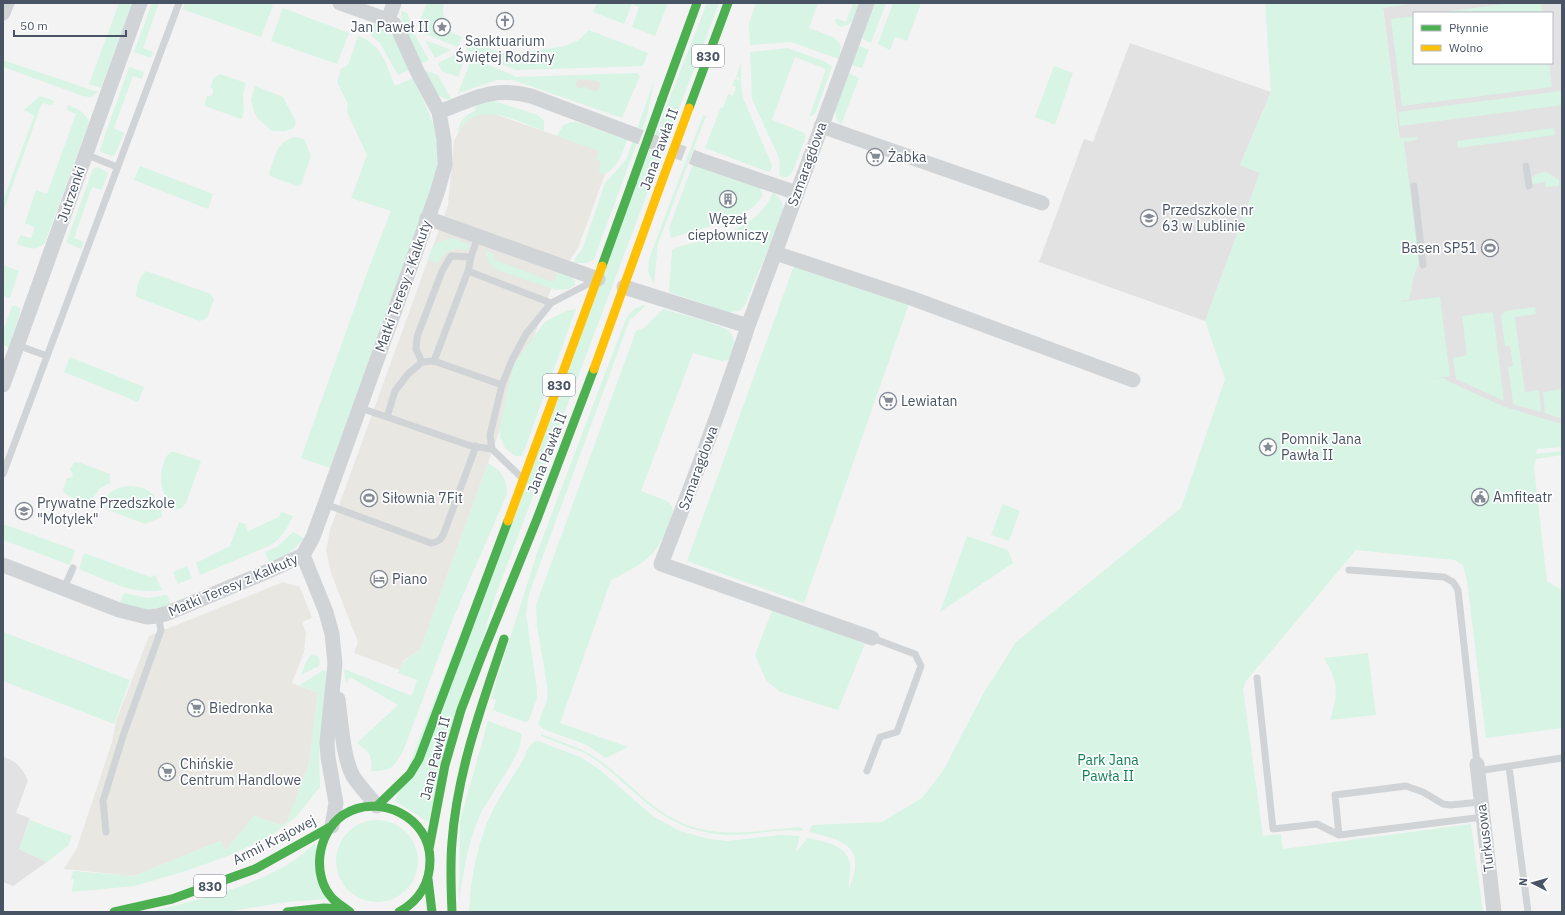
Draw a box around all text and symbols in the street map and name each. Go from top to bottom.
church icon: Sanktuarium Świętej Rodziny [495,11,515,31]
scale bar [14,12,126,38]
legend [1413,12,1553,64]
place icon: Jan Paweł II [432,17,452,37]
text: 50 m [20,18,48,33]
place label: Jan Paweł II [351,18,429,36]
text: Płynnie [1449,20,1489,35]
place label: Sanktuarium Świętej Rodziny [456,32,554,66]
text: Wolno [1449,40,1483,55]
road number: 830 [692,45,724,67]
street label: Jana Pawła II [636,106,682,192]
street label: Szmaragdowa [783,119,831,209]
supermarket icon: Żabka [865,147,885,167]
place label: Żabka [888,148,927,166]
street label: Jutrzenki [53,164,89,224]
building icon: Węzeł ciepłowniczy [718,189,738,209]
place label: Przedszkole nr 63 w Lublinie [1162,201,1254,235]
school or university icon: Przedszkole nr 63 w Lublinie [1139,208,1159,228]
place label: Węzeł ciepłowniczy [688,210,768,244]
street label: Matki Teresy z Kalkuty [371,218,435,354]
sports icon: Basen SP51 [1480,238,1500,258]
place label: Basen SP51 [1401,239,1477,257]
road number: 830 [543,374,575,396]
supermarket icon: Lewiatan [878,391,898,411]
place label: Lewiatan [901,392,958,410]
street label: Jana Pawła II [523,410,571,496]
street label: Szmaragdowa [674,423,722,513]
place label: Pomnik Jana Pawła II [1281,430,1362,464]
place icon: Pomnik Jana Pawła II [1258,437,1278,457]
public building icon: Amfiteatr [1470,487,1490,507]
sports icon: Siłownia 7Fit [359,488,379,508]
place label: Amfiteatr [1493,488,1552,506]
place label: Siłownia 7Fit [382,489,463,507]
place label: Prywatne Przedszkole "Motylek" [37,494,175,528]
school or university icon: Prywatne Przedszkole "Motylek" [14,501,34,521]
street label: Matki Teresy z Kalkuty [165,550,301,620]
hotel icon: Piano [369,569,389,589]
place label: Piano [392,570,427,588]
supermarket icon: Biedronka [186,698,206,718]
place label: Biedronka [209,699,274,717]
street label: Jana Pawła II [416,714,454,802]
park label: Park Jana Pawła II [1077,751,1139,785]
place label: Chińskie Centrum Handlowe [180,755,302,789]
supermarket icon: Chińskie Centrum Handlowe [157,762,177,782]
street label: Turkusowa [1472,803,1498,873]
street label: Armii Krajowej [229,811,319,869]
north arrow [1513,863,1553,903]
road number: 830 [194,875,226,897]
text: N [1516,877,1530,887]

